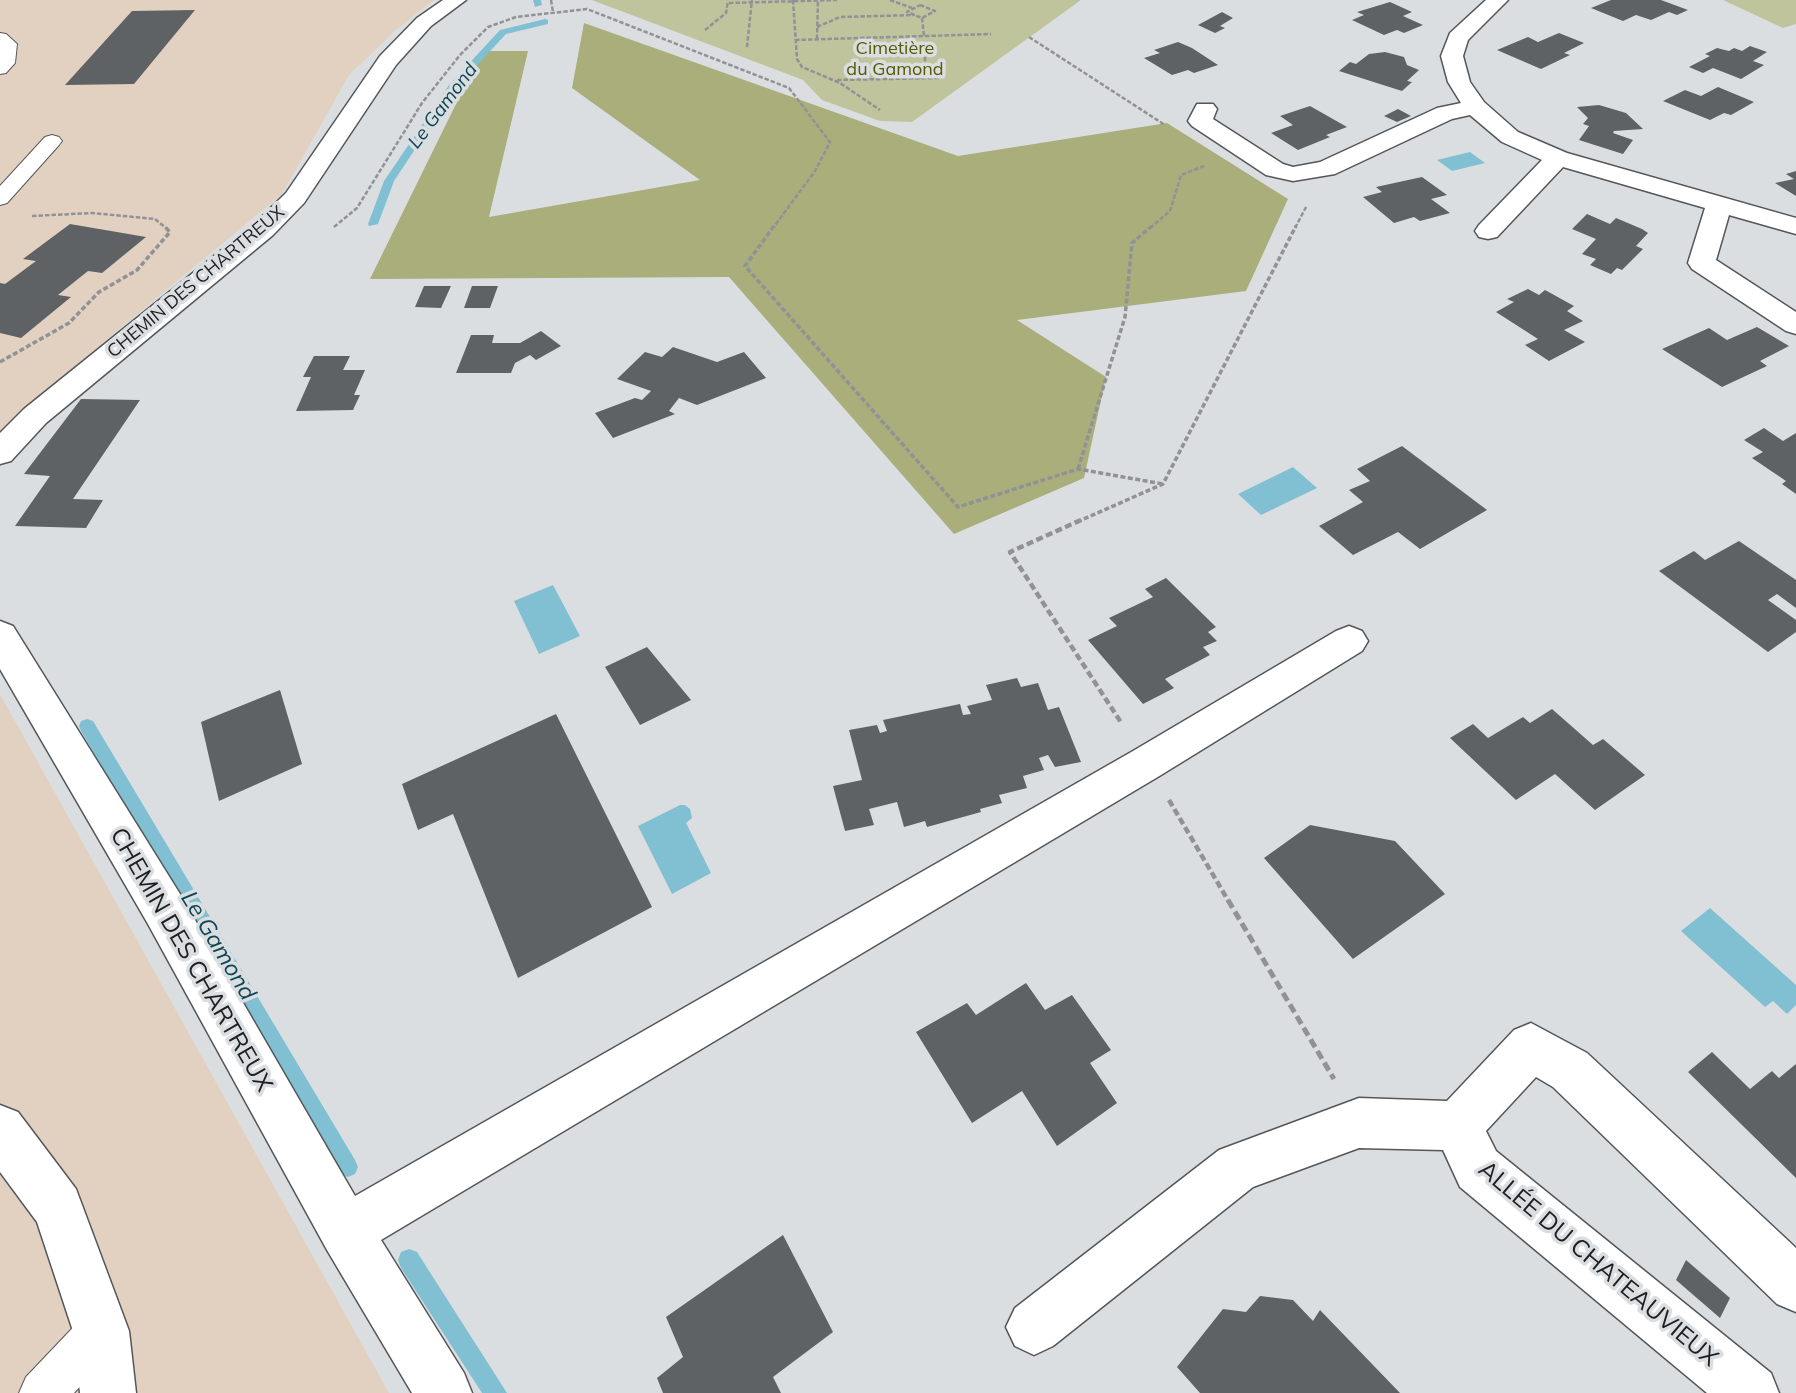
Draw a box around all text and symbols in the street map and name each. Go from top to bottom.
park label: Cimetière du Gamond [846,38,944,80]
water label: Le Gamond [404,59,482,153]
street label: CHEMIN DES CHARTREUX [103,201,289,363]
street label: CHEMIN DES CHARTREUX [104,823,278,1097]
water label: Le Gamond [175,887,261,1005]
street label: ALLÉE DU CHATEAUVIEUX [1472,1155,1724,1373]

